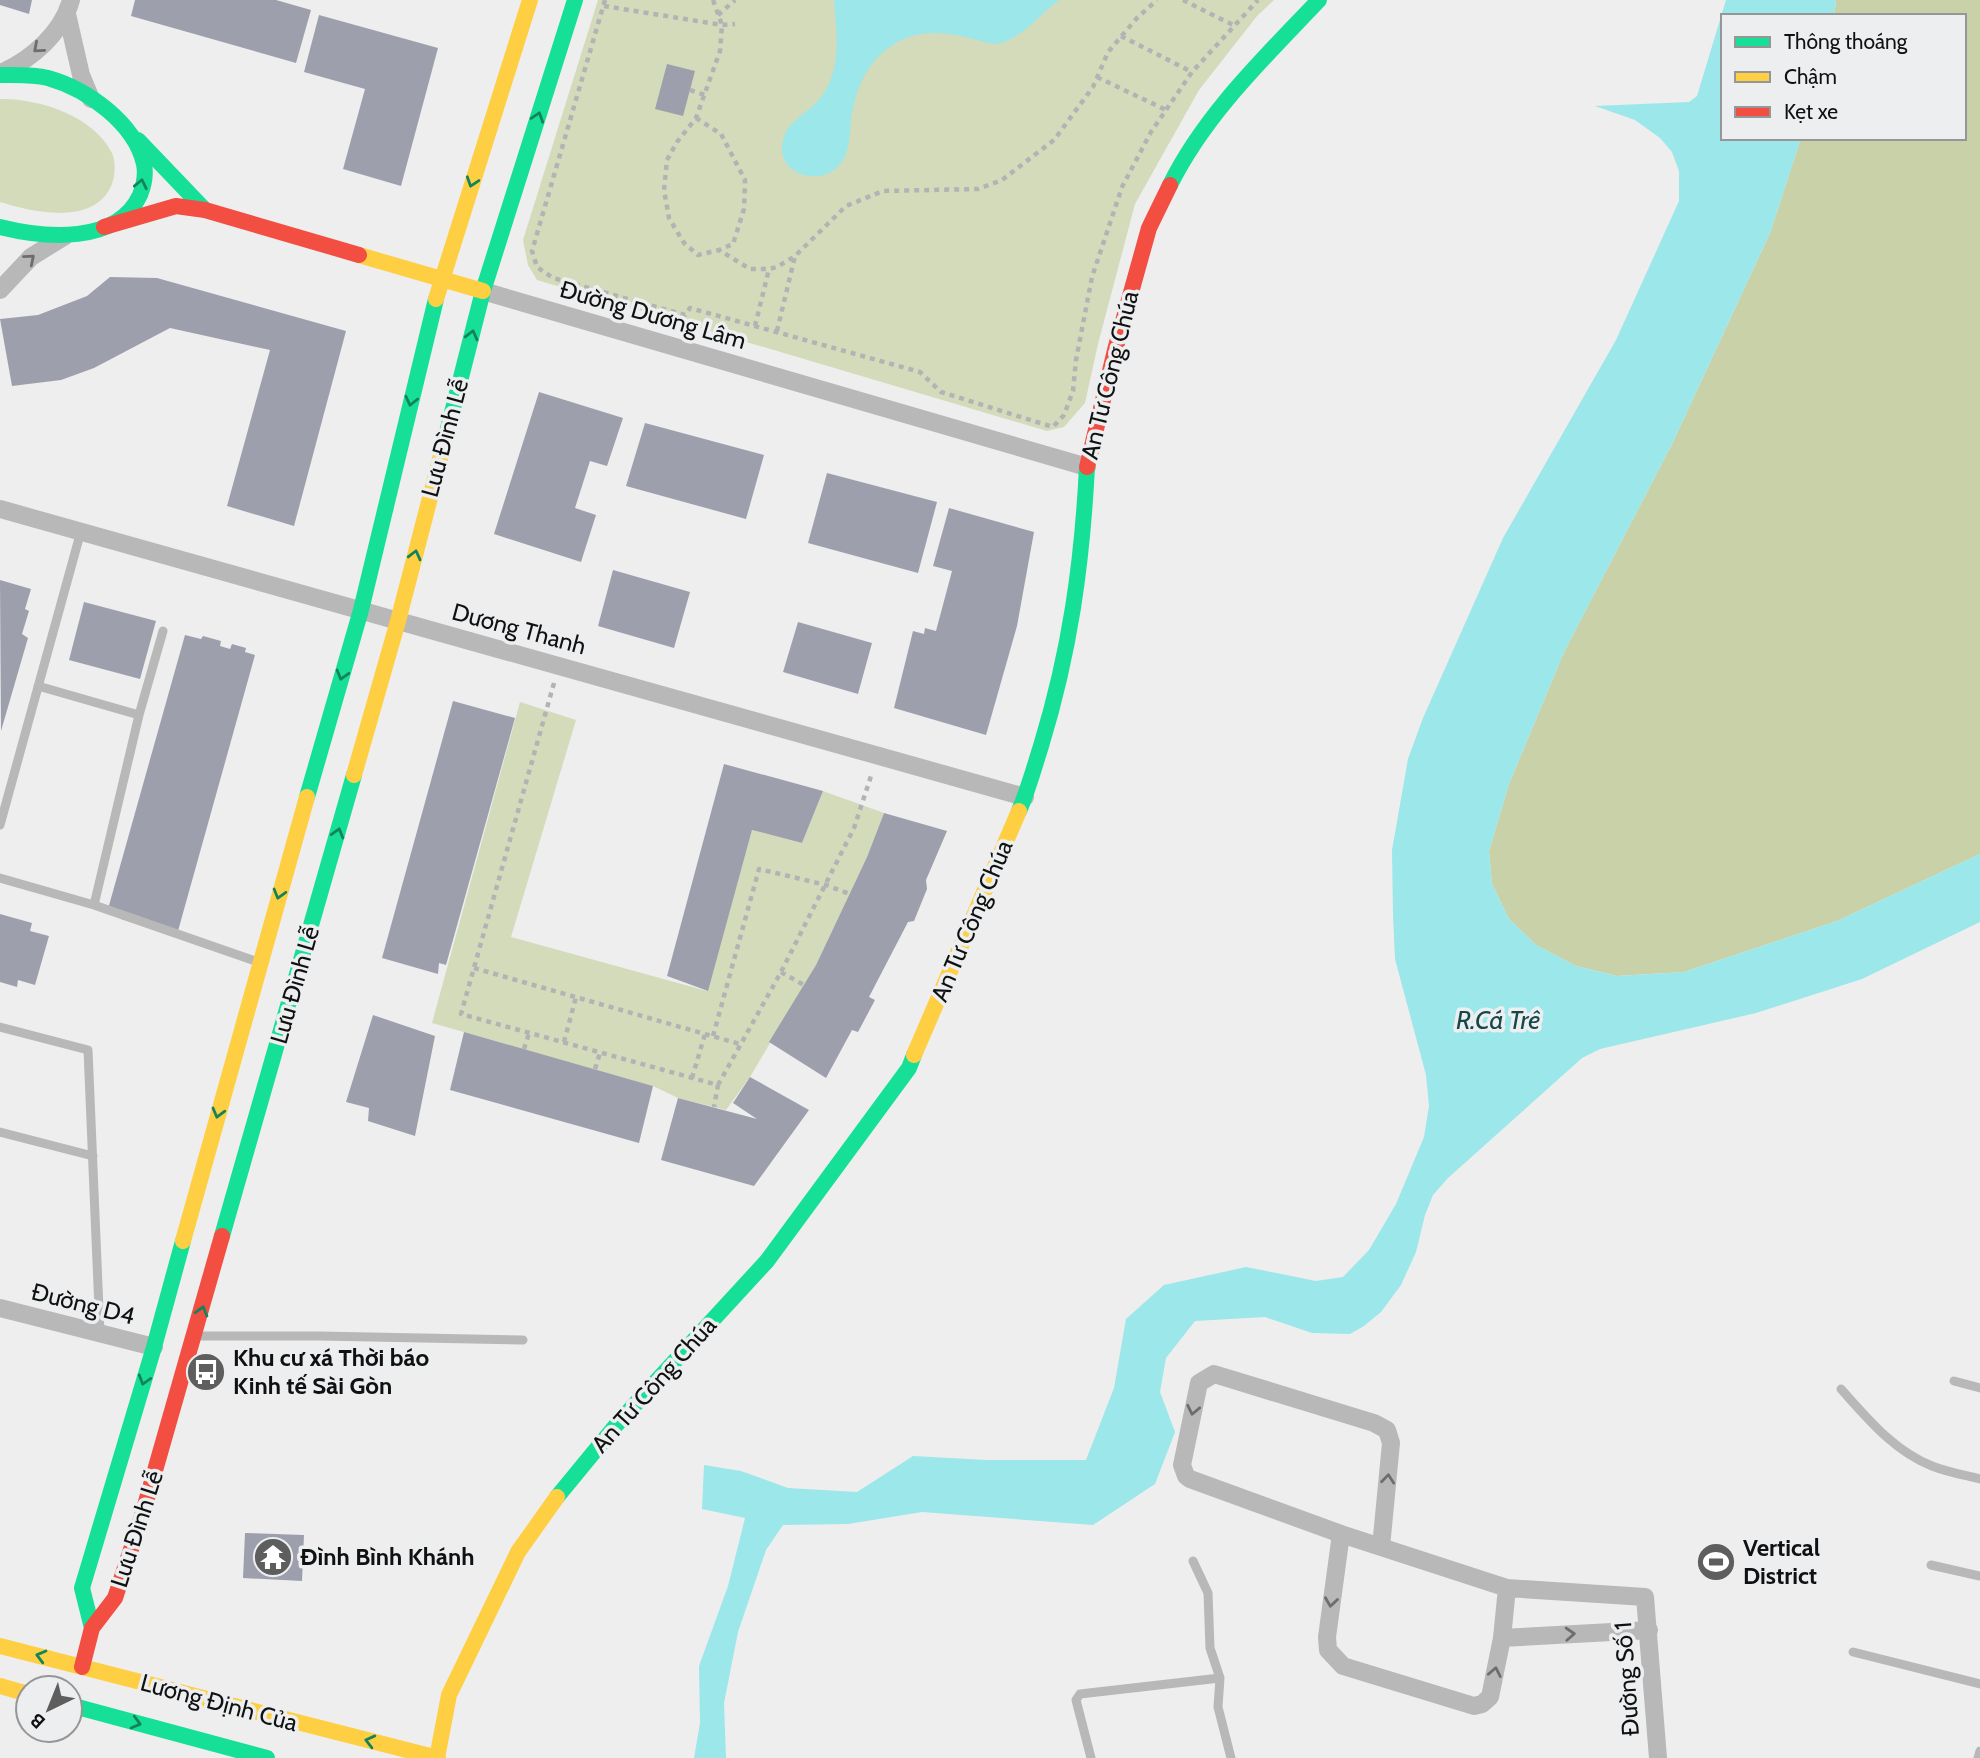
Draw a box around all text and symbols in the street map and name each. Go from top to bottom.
legend [1721,14,1966,140]
text: Thông thoáng [1784,29,1908,54]
one-way arrow [33,40,46,52]
text: Chậm [1784,64,1837,89]
text: Kẹt xe [1784,99,1838,124]
one-way arrow [530,112,545,124]
one-way arrow [466,175,480,187]
one-way arrow [133,179,148,191]
one-way arrow [22,255,34,268]
street label: Đường Dương Lâm [557,274,750,355]
street label: An Tư Công Chúa [1075,287,1145,462]
one-way arrow [464,329,478,341]
street label: Lưu Đình Lễ [415,376,474,500]
one-way arrow [405,395,419,407]
one-way arrow [407,549,421,561]
street label: Dương Thanh [449,597,589,660]
one-way arrow [336,669,351,681]
one-way arrow [329,827,344,839]
street label: An Tư Công Chúa [924,835,1019,1006]
one-way arrow [273,888,288,900]
street label: Lưu Đình Lễ [264,923,325,1047]
water label: R.Cá Trê [1456,1004,1540,1036]
one-way arrow [212,1107,226,1119]
street label: Đường D4 [28,1277,138,1330]
one-way arrow [194,1305,208,1317]
street label: An Tư Công Chúa [585,1310,722,1458]
place label: Khu cư xá Thời báo Kinh tế Sài Gòn [233,1343,429,1400]
bus stop icon: Khu cư xá Thời báo Kinh tế Sài Gòn [185,1351,227,1393]
one-way arrow [138,1373,153,1385]
one-way arrow [1187,1404,1202,1416]
street label: Lưu Đình Lễ [104,1467,169,1591]
one-way arrow [1380,1473,1395,1484]
place label: Vertical District [1743,1533,1820,1590]
temple icon: Đình Bình Khánh [252,1536,294,1578]
sports icon: Vertical District [1695,1541,1737,1583]
place label: Đình Bình Khánh [300,1542,474,1571]
one-way arrow [1324,1596,1339,1608]
street label: Đường Số 1 [1608,1621,1645,1737]
one-way arrow [1565,1627,1576,1642]
one-way arrow [35,1650,47,1665]
one-way arrow [1486,1666,1501,1678]
street label: Lương Định Của [137,1668,301,1738]
north arrow [14,1674,84,1744]
text: B [25,1709,50,1734]
one-way arrow [130,1715,142,1729]
one-way arrow [365,1735,377,1749]

